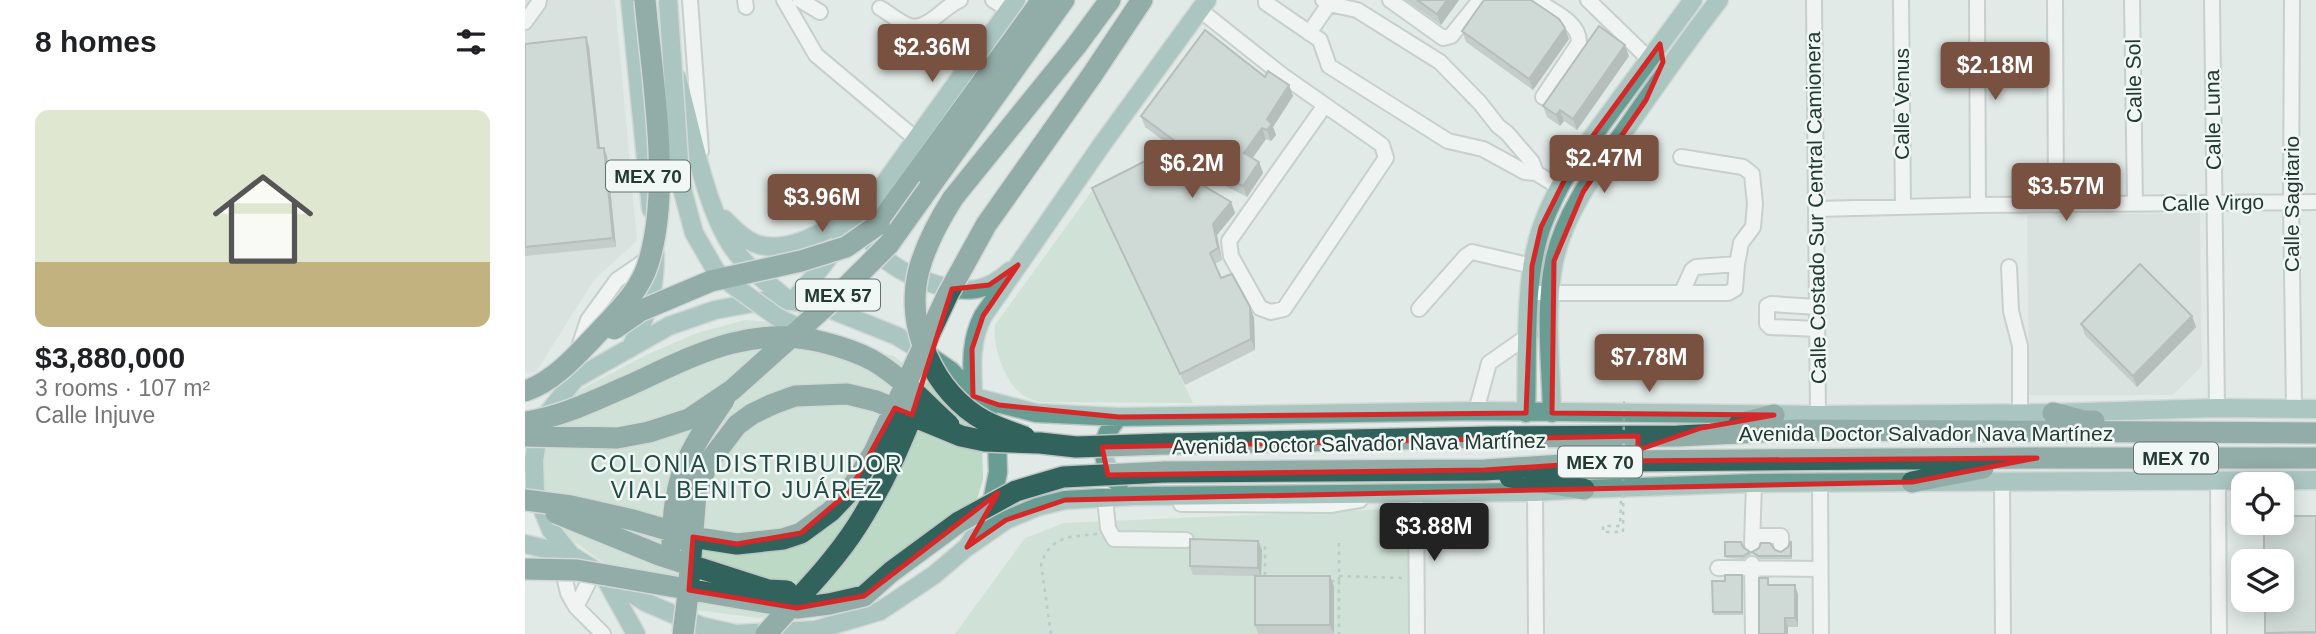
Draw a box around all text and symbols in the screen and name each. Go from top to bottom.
icon: filters [452,23,490,61]
pin: $2.36M [875,24,989,84]
text: 8 homes [35,25,157,58]
street label: Calle Costado Sur Central Camionera [1801,31,1830,384]
text: $2.36M [894,34,970,60]
street label: Calle Sol [2121,39,2146,123]
pin: $2.18M [1938,42,2052,102]
street label: Calle Venus [1890,48,1913,160]
text: $2.18M [1957,52,2033,78]
street label: Calle Luna [2200,69,2225,170]
pin: $2.47M [1547,136,1661,195]
street label: Calle Sagitario [2280,136,2303,272]
pin: $6.2M [1143,140,1241,200]
text: $2.47M [1566,145,1642,171]
text: $6.2M [1160,150,1224,176]
icon: home [200,156,326,282]
road number: MEX 70 [606,160,690,192]
pin: $3.57M [2009,164,2123,223]
text: $3.57M [2028,173,2104,199]
pin: $3.96M [765,174,879,234]
text: $3.96M [784,184,860,210]
street label: Calle Virgo [2162,190,2264,215]
road number: MEX 57 [796,280,880,310]
pin: $7.78M [1592,334,1706,394]
text: $3,880,000 [35,341,185,374]
text: $7.78M [1611,344,1687,370]
text: 3 rooms · 107 m² [35,375,210,401]
text: Calle Injuve [35,402,155,428]
street label: Avenida Doctor Salvador Nava Martínez [1739,422,2113,445]
street label: Avenida Doctor Salvador Nava Martínez [1172,429,1546,458]
road number: MEX 70 [2134,442,2218,474]
road number: MEX 70 [1558,446,1642,477]
district label: COLONIA DISTRIBUIDOR VIAL BENITO JUÁREZ [590,451,904,503]
map controls [2231,472,2294,612]
button: locate [2231,472,2294,535]
pin: $3.88M [1377,504,1491,563]
text: $3.88M [1396,513,1472,539]
button: layers [2231,549,2294,612]

